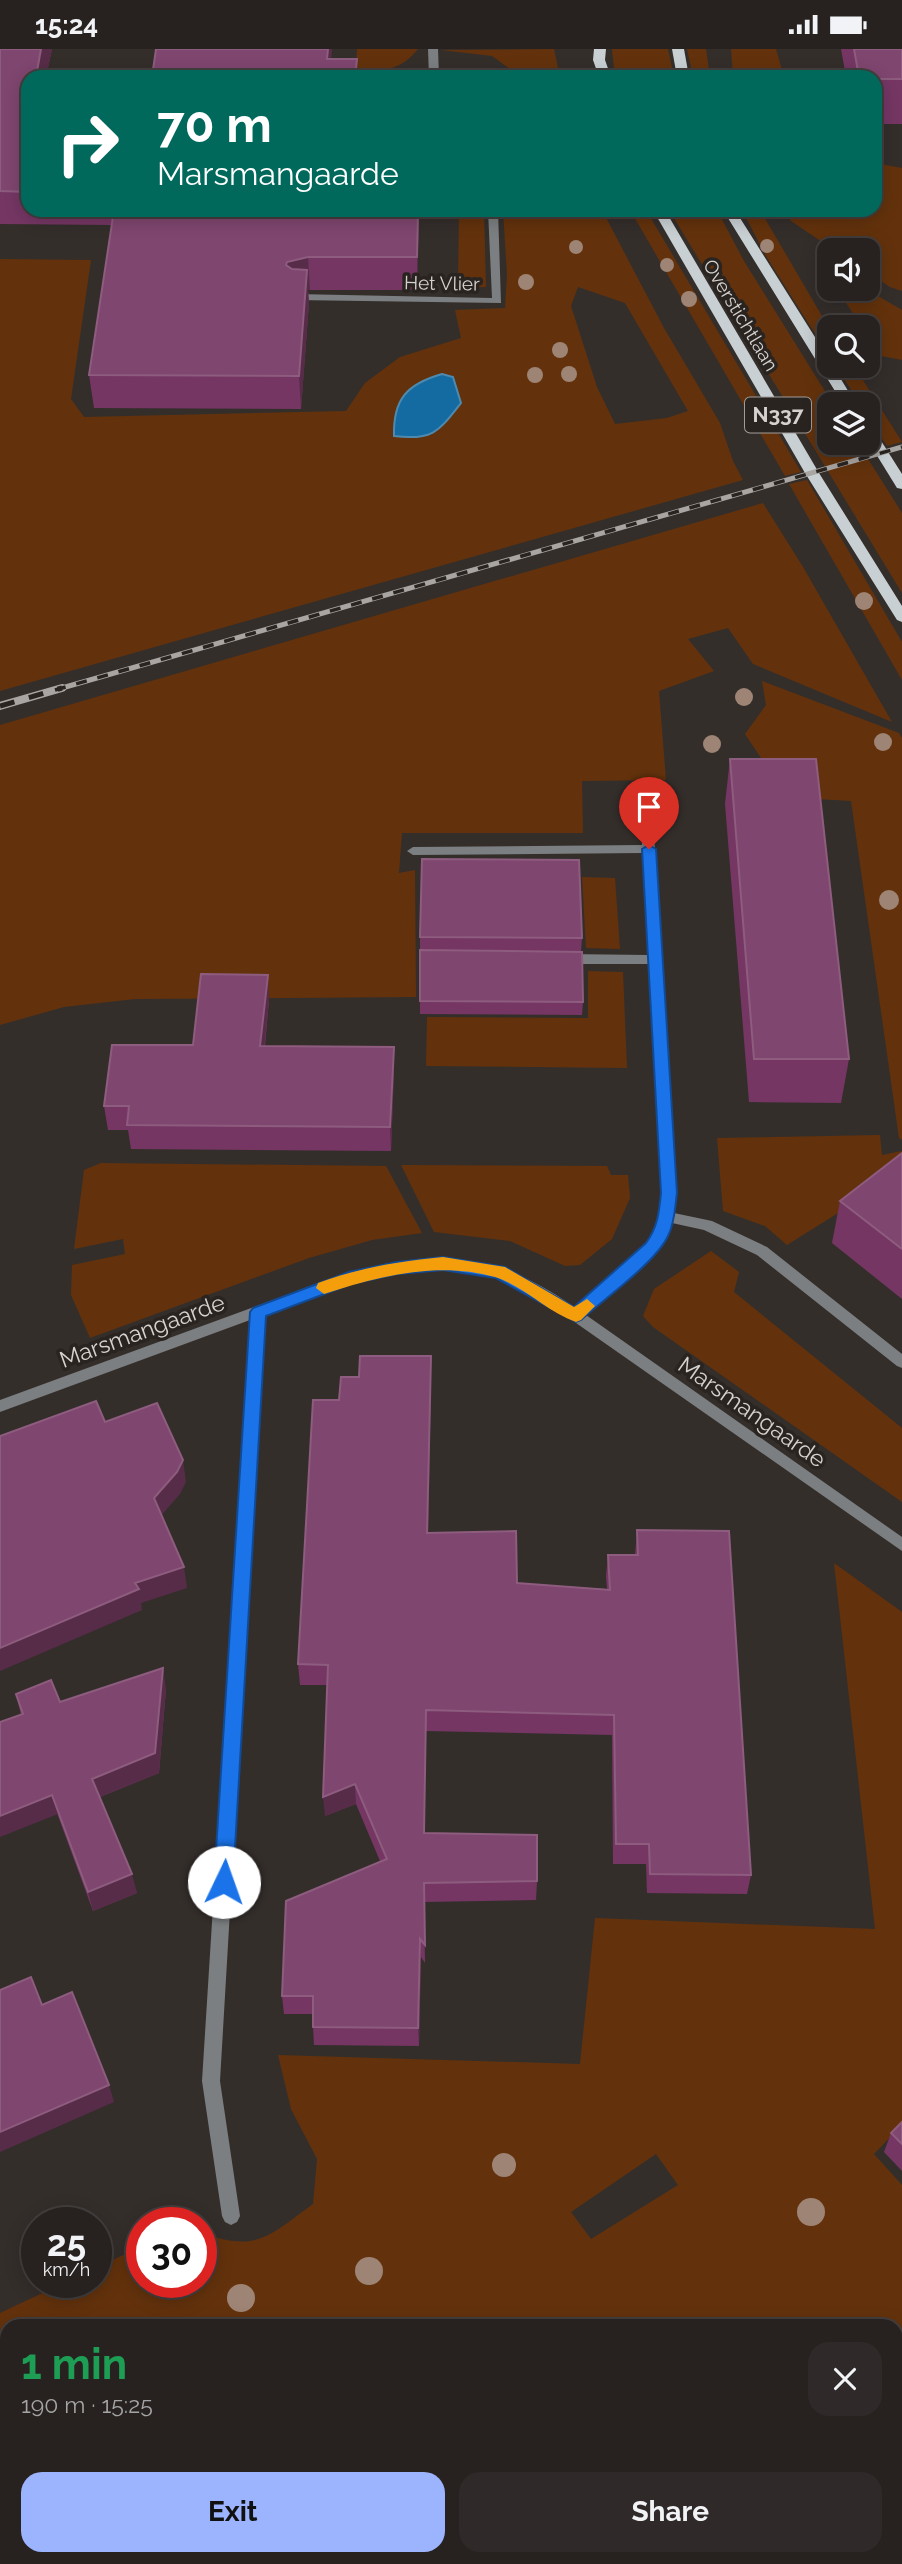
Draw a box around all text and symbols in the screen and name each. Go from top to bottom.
text: 15:24 [35,10,98,40]
text: 70 m [157,96,272,153]
icon: right [42,98,133,189]
text: Marsmangaarde [157,155,399,192]
map controls [817,238,880,455]
button: sound [817,238,880,301]
street label: Overstichtlaan [699,255,783,375]
street label: Het Vlier [404,271,480,295]
button: search [817,315,880,378]
button: layers [817,392,880,455]
road number: N337 [745,397,811,433]
pin [619,777,679,849]
icon: arrive [630,788,668,826]
street label: Marsmangaarde [56,1288,228,1373]
street label: Marsmangaarde [673,1351,831,1472]
position arrow [187,1845,261,1919]
speed limit sign: 30 [126,2207,217,2298]
text: 25 [47,2223,86,2264]
text: km/h [43,2259,90,2280]
text: 1 min [21,2340,127,2389]
button: close [808,2342,882,2416]
text: 190 m · 15:25 [21,2391,153,2418]
button: Exit [21,2472,445,2552]
button: Share [459,2472,882,2552]

